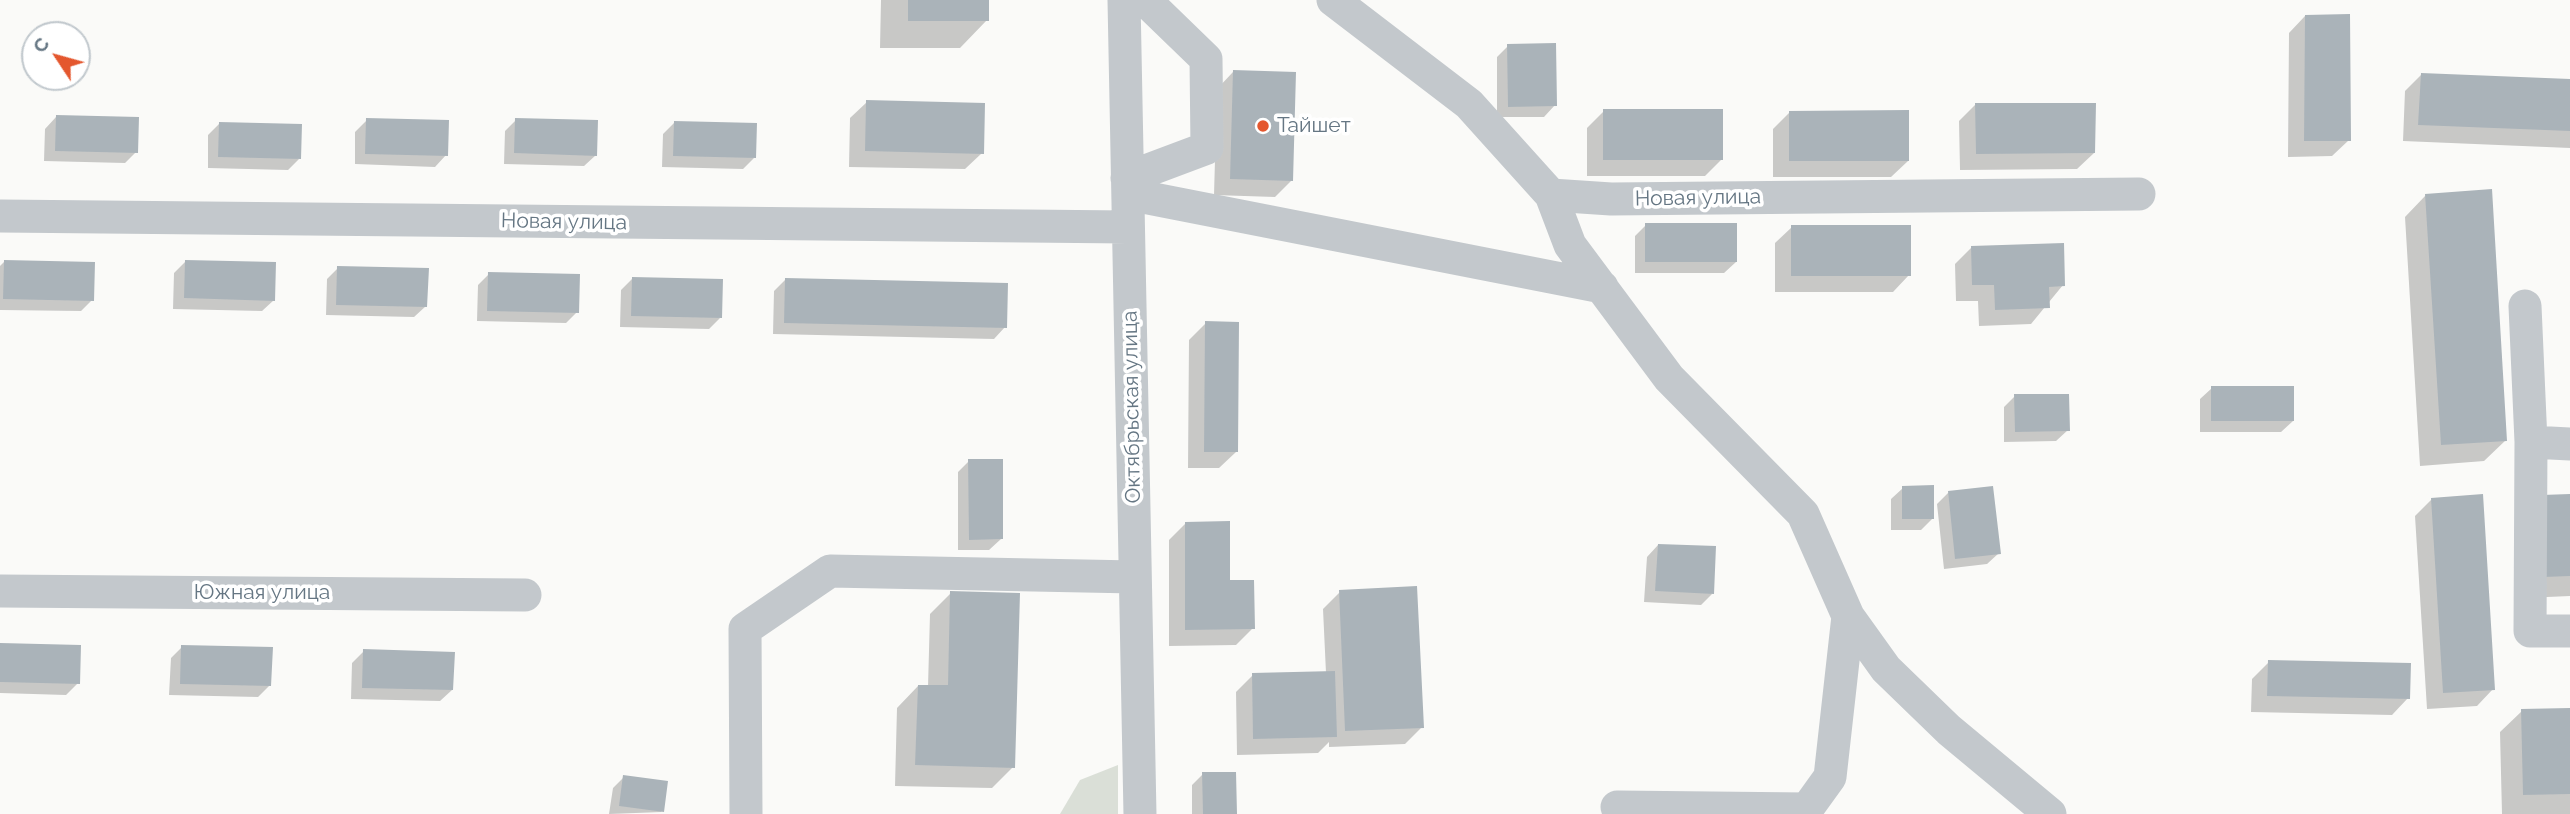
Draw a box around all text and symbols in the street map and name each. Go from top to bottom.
north arrow [21,21,91,91]
text: С [28,33,53,57]
place label: Тайшет [1277,113,1351,139]
marker: Тайшет [1255,118,1271,134]
street label: Новая улица [1635,184,1761,212]
street label: Новая улица [501,208,627,236]
street label: Октябрьская улица [1118,310,1146,504]
street label: Южная улица [194,580,330,606]

